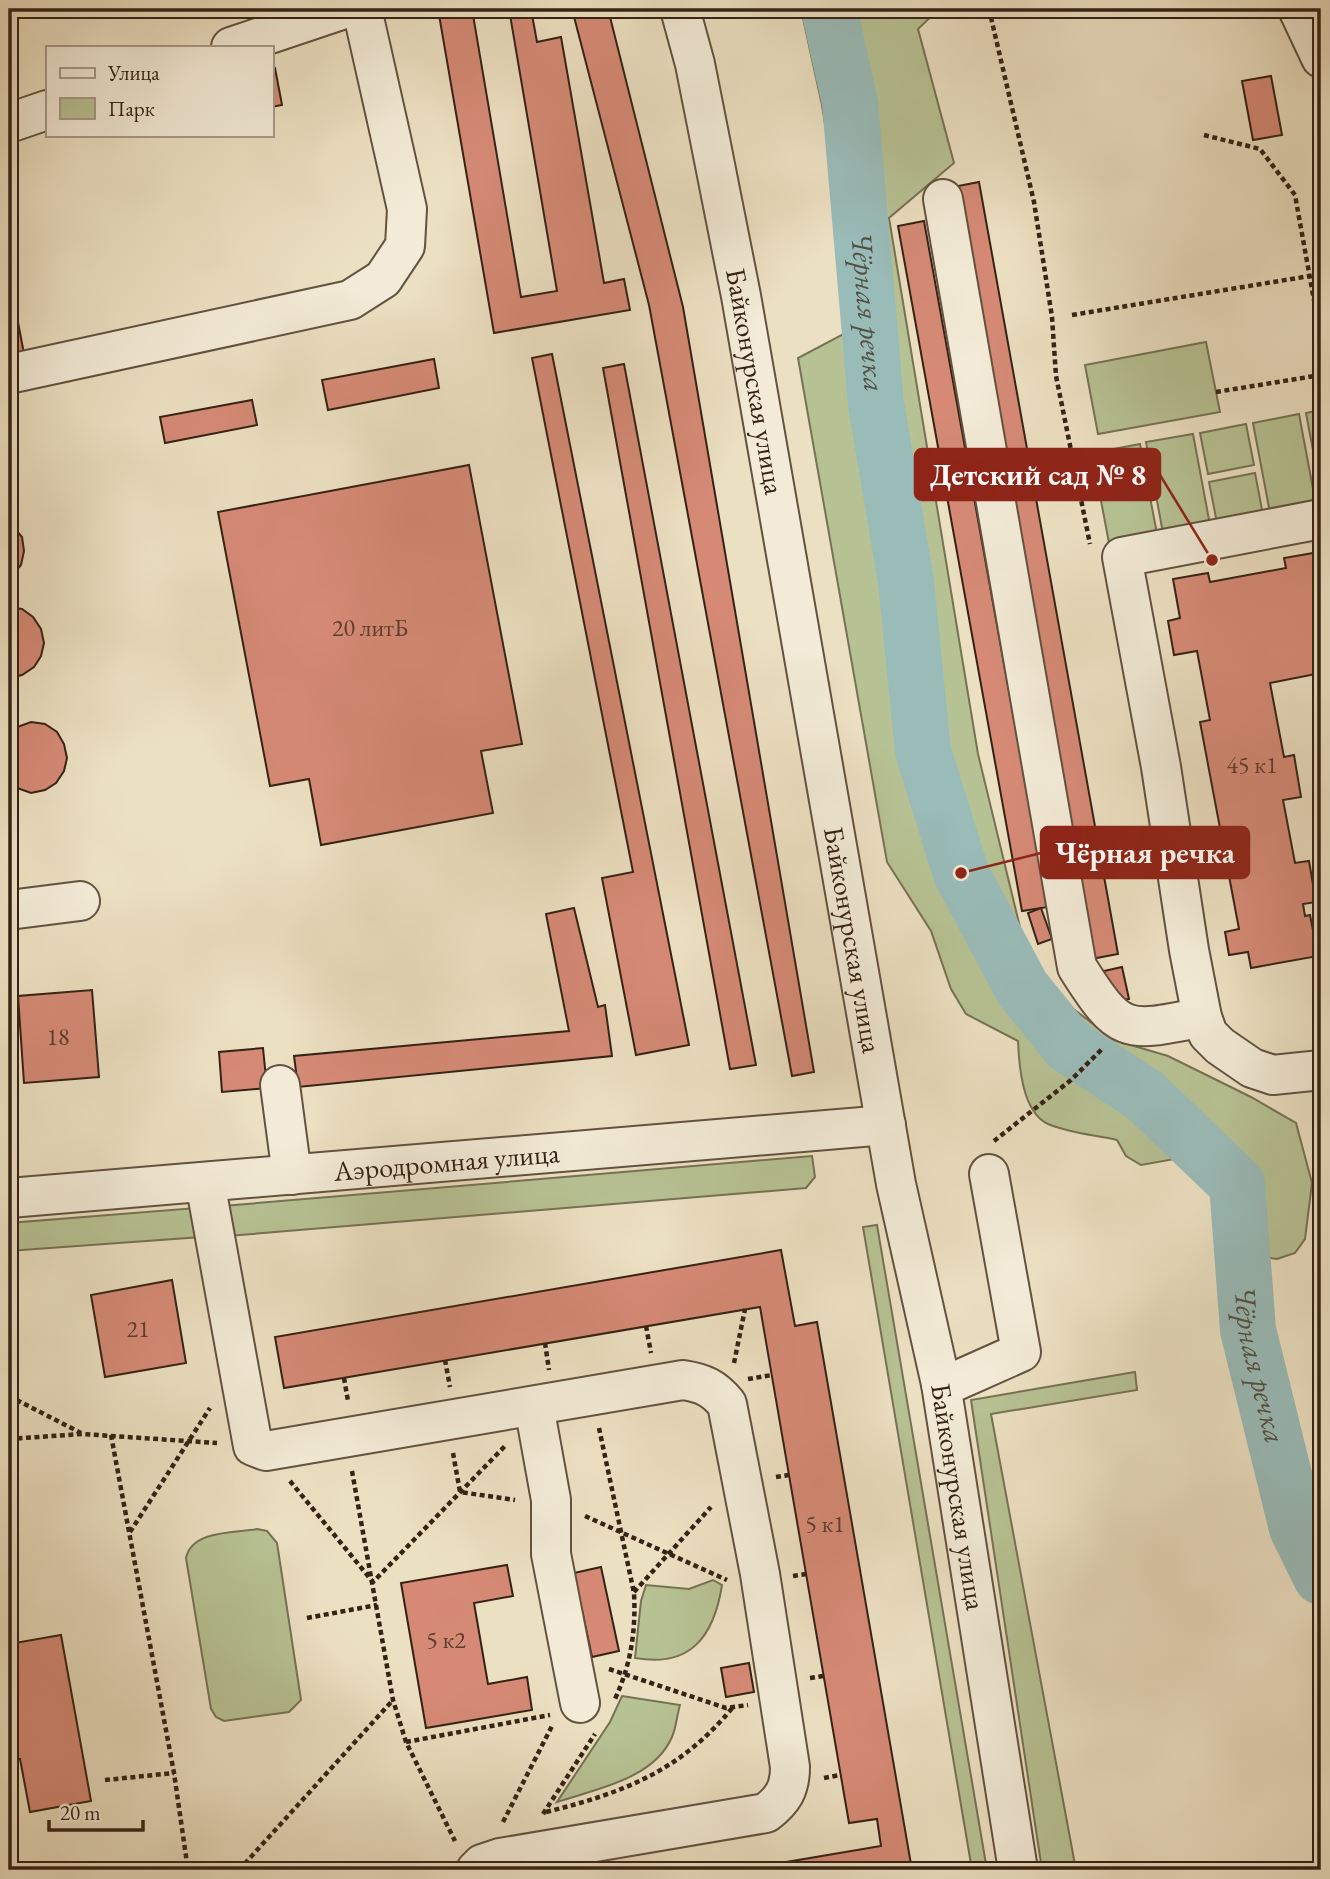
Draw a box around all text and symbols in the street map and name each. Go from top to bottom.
legend [46,46,273,136]
text: Улица [107,59,160,86]
text: Парк [108,95,155,122]
water label: Чёрная речка [842,230,895,393]
street label: Байконурская улица [718,265,793,498]
callout: Детский сад № 8 [915,449,1160,500]
text: Детский сад № 8 [930,455,1146,494]
house number: 20 литБ [332,612,408,643]
house number: 45 к1 [1227,749,1277,780]
street label: Байконурская улица [816,824,891,1057]
callout: Чёрная речка [1041,827,1249,878]
text: Чёрная речка [1055,833,1236,872]
house number: 18 [46,1021,70,1052]
street label: Аэродромная улица [331,1134,562,1189]
water label: Чёрная речка [1226,1284,1295,1447]
house number: 21 [126,1313,150,1344]
street label: Байконурская улица [923,1381,995,1613]
house number: 5 к1 [805,1508,845,1539]
house number: 5 к2 [426,1624,466,1655]
scale bar [49,1788,144,1832]
text: 20 m [60,1799,101,1826]

